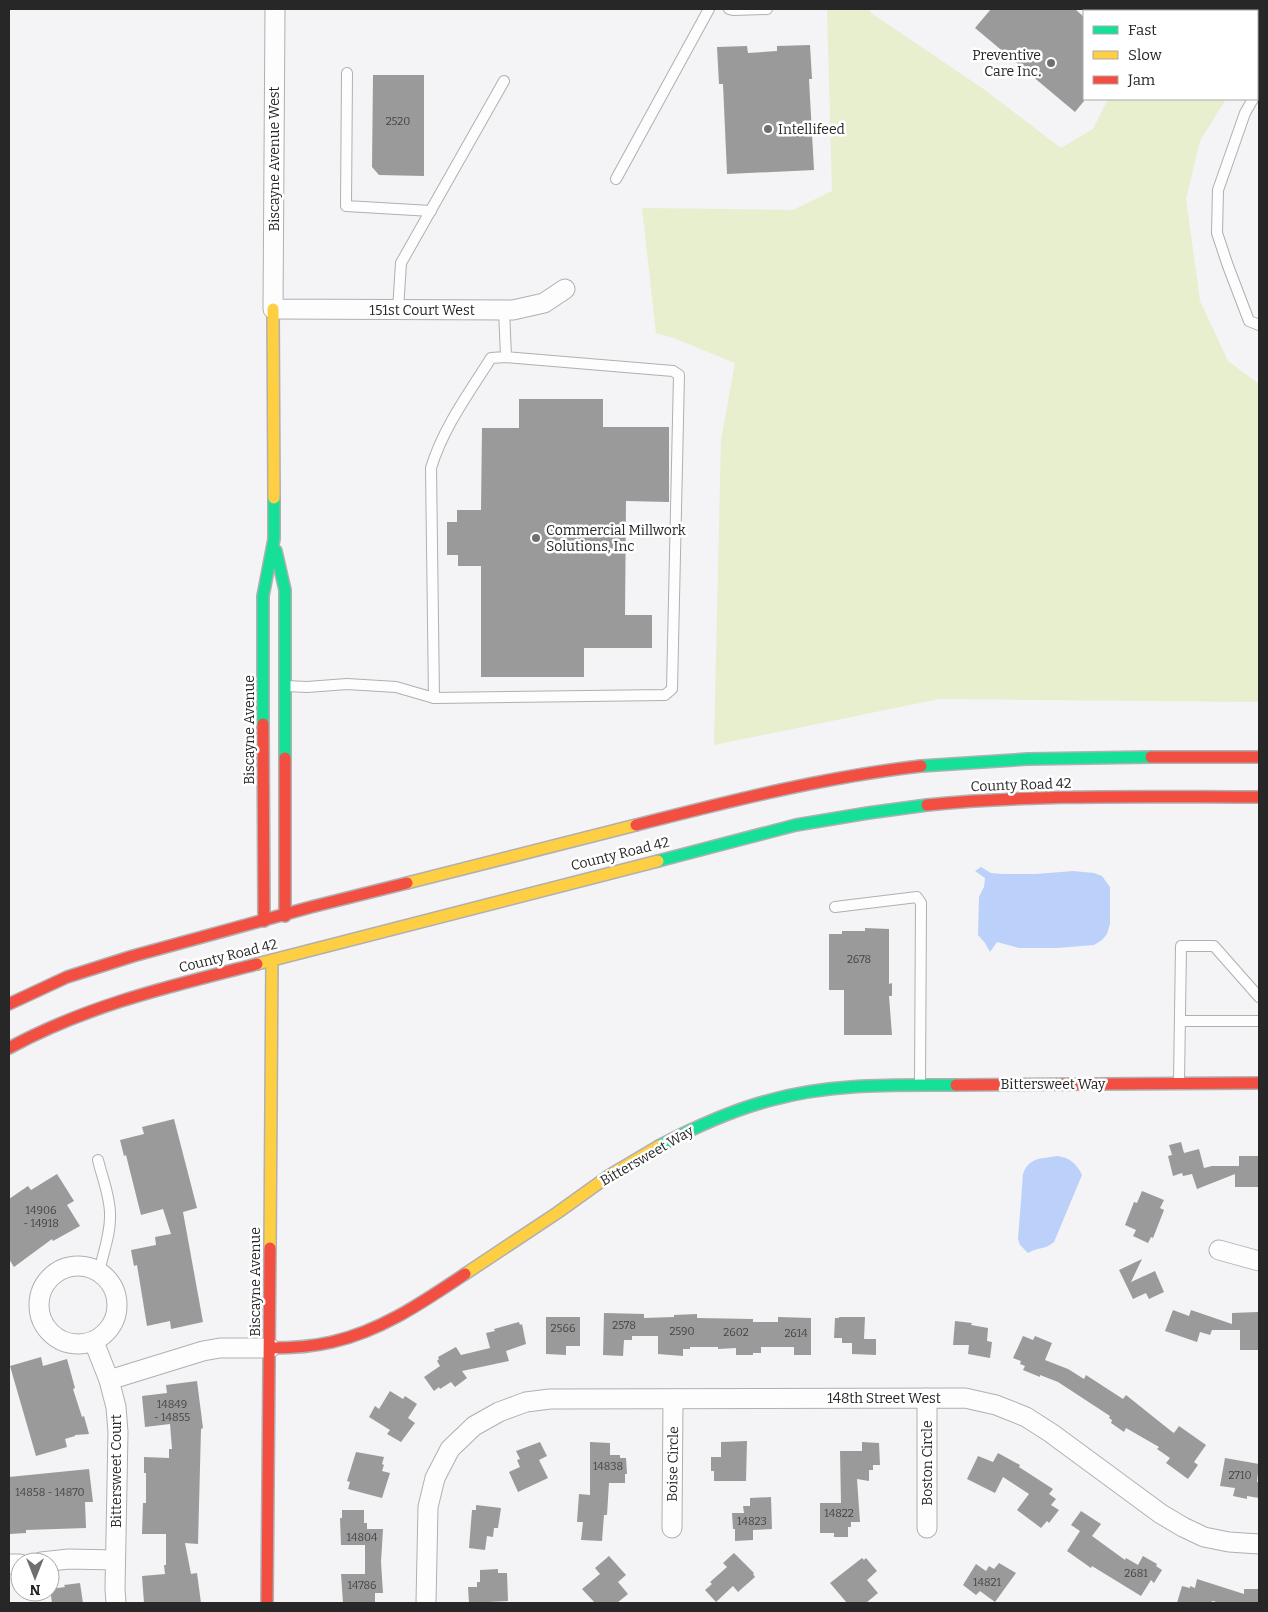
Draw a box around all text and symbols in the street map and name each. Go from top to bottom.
legend [1083,10,1258,100]
text: Fast [1128,21,1157,39]
text: Slow [1128,46,1163,64]
place label: Preventive Care Inc. [972,47,1041,80]
marker: Preventive Care Inc. [1045,57,1057,69]
text: Jam [1127,71,1156,89]
street label: Biscayne Avenue West [266,86,283,232]
house number: 2520 [386,115,410,128]
place label: Intellifeed [778,121,845,138]
marker: Intellifeed [762,123,774,135]
street label: 151st Court West [369,302,475,319]
place label: Commercial Millwork Solutions, Inc [546,522,686,555]
marker: Commercial Millwork Solutions, Inc [530,532,542,544]
street label: Biscayne Avenue [241,675,258,785]
street label: County Road 42 [970,775,1072,795]
street label: County Road 42 [569,834,671,874]
street label: County Road 42 [177,936,279,976]
house number: 2678 [847,953,871,966]
street label: Bittersweet Way [1001,1076,1106,1093]
street label: Bittersweet Way [597,1122,697,1190]
house number: 14906 - 14918 [23,1204,59,1230]
street label: Biscayne Avenue [247,1227,264,1337]
house number: 2578 [612,1319,636,1332]
house number: 2566 [551,1322,575,1335]
house number: 2590 [669,1325,695,1338]
house number: 2602 [723,1326,749,1339]
house number: 2614 [784,1327,808,1340]
street label: 148th Street West [827,1390,941,1407]
house number: 14849 - 14855 [154,1398,190,1424]
street label: Bittersweet Court [108,1414,125,1528]
street label: Boston Circle [919,1420,936,1506]
street label: Boise Circle [664,1426,682,1502]
house number: 14838 [593,1460,623,1473]
house number: 2710 [1229,1469,1252,1482]
house number: 14858 - 14870 [15,1486,85,1499]
house number: 14822 [824,1507,854,1520]
house number: 14823 [737,1515,767,1528]
house number: 14804 [347,1531,378,1544]
north arrow [10,1552,60,1602]
house number: 2681 [1124,1567,1148,1580]
house number: 14821 [973,1576,1002,1589]
house number: 14786 [347,1579,377,1592]
text: N [29,1581,40,1598]

